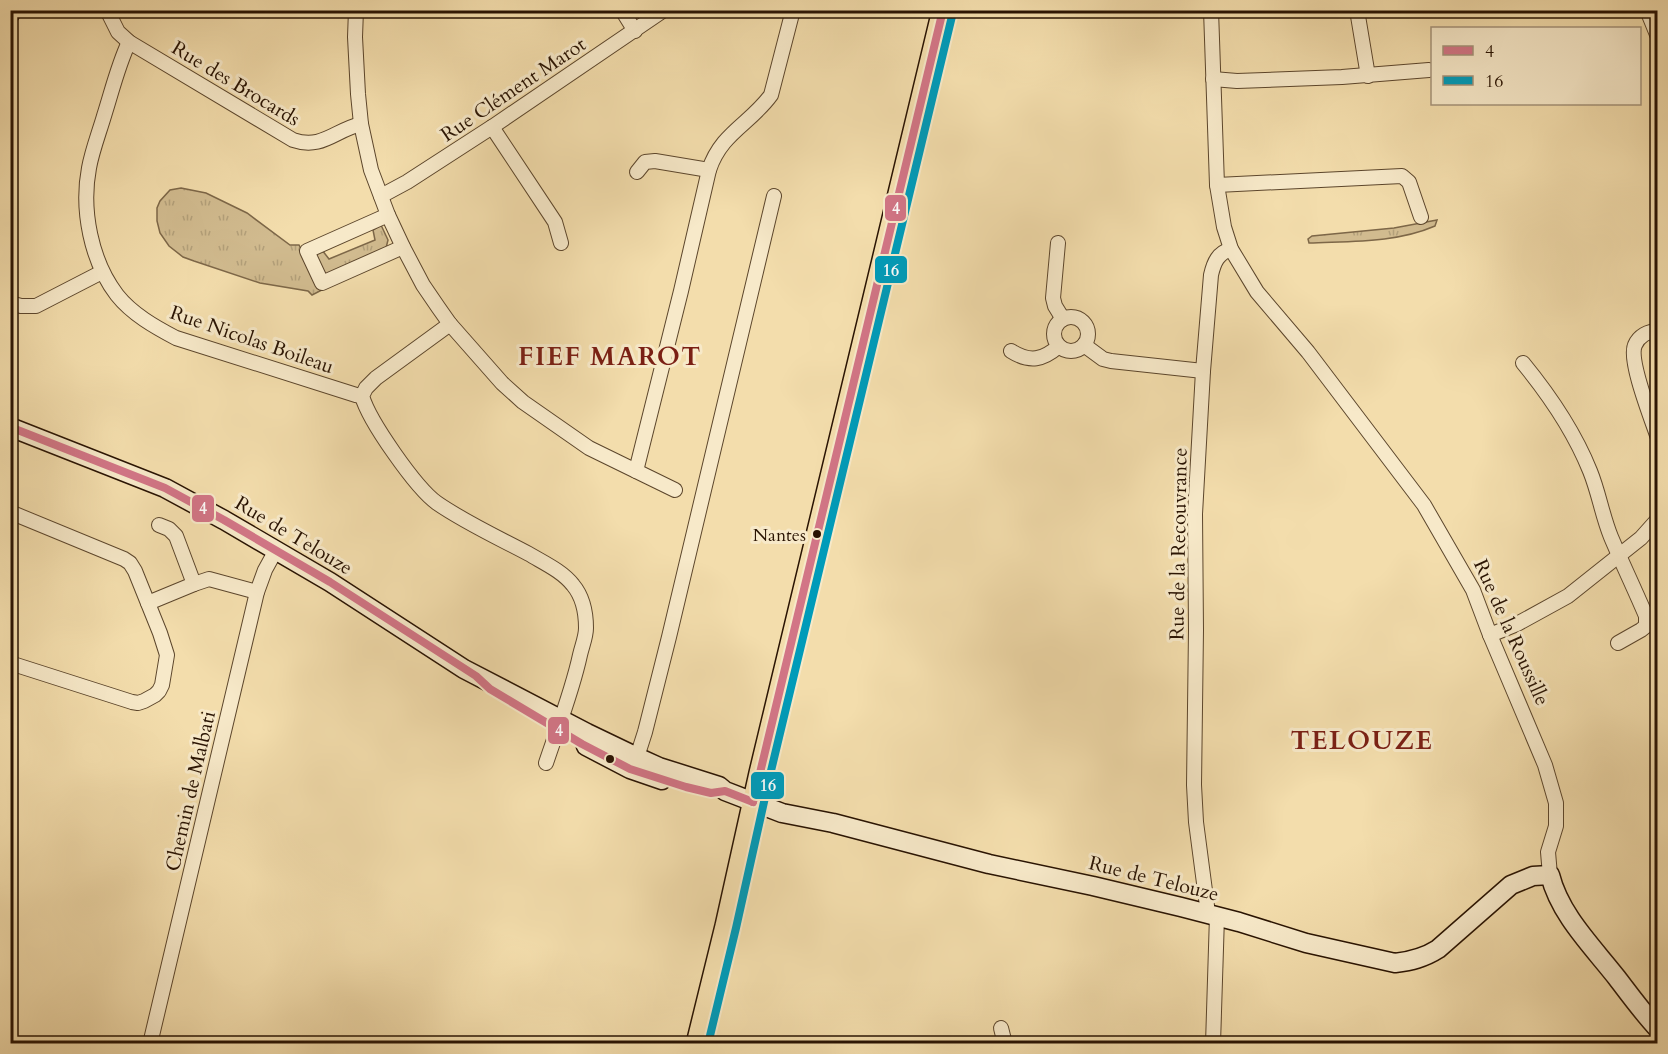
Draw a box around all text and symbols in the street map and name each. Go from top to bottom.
legend [1431,27,1641,105]
street label: Rue Clément Marot [435,30,592,148]
street label: Rue des Brocards [167,34,305,132]
text: 4 [1485,39,1494,64]
text: 16 [1485,69,1503,94]
line badge: 4 [884,194,907,222]
text: 4 [892,198,900,220]
line badge: 16 [874,255,908,284]
text: 16 [883,260,899,282]
street label: Rue Nicolas Boileau [166,299,337,380]
district label: FIEF MAROT [518,339,702,374]
street label: Rue de la Recouvrance [1163,447,1194,641]
street label: Rue de Telouze [230,490,358,581]
line badge: 4 [191,494,215,523]
text: 4 [199,498,207,520]
place label: Nantes [753,523,806,548]
marker: Nantes [811,528,823,540]
street label: Rue de la Roussille [1467,555,1556,710]
street label: Chemin de Malbati [159,708,222,874]
line badge: 4 [547,716,570,745]
text: 4 [555,720,563,742]
district label: TELOUZE [1290,723,1434,758]
unlabelled marker [604,753,616,765]
line badge: 16 [750,771,785,800]
text: 16 [760,775,776,797]
street label: Rue de Telouze [1086,849,1222,908]

